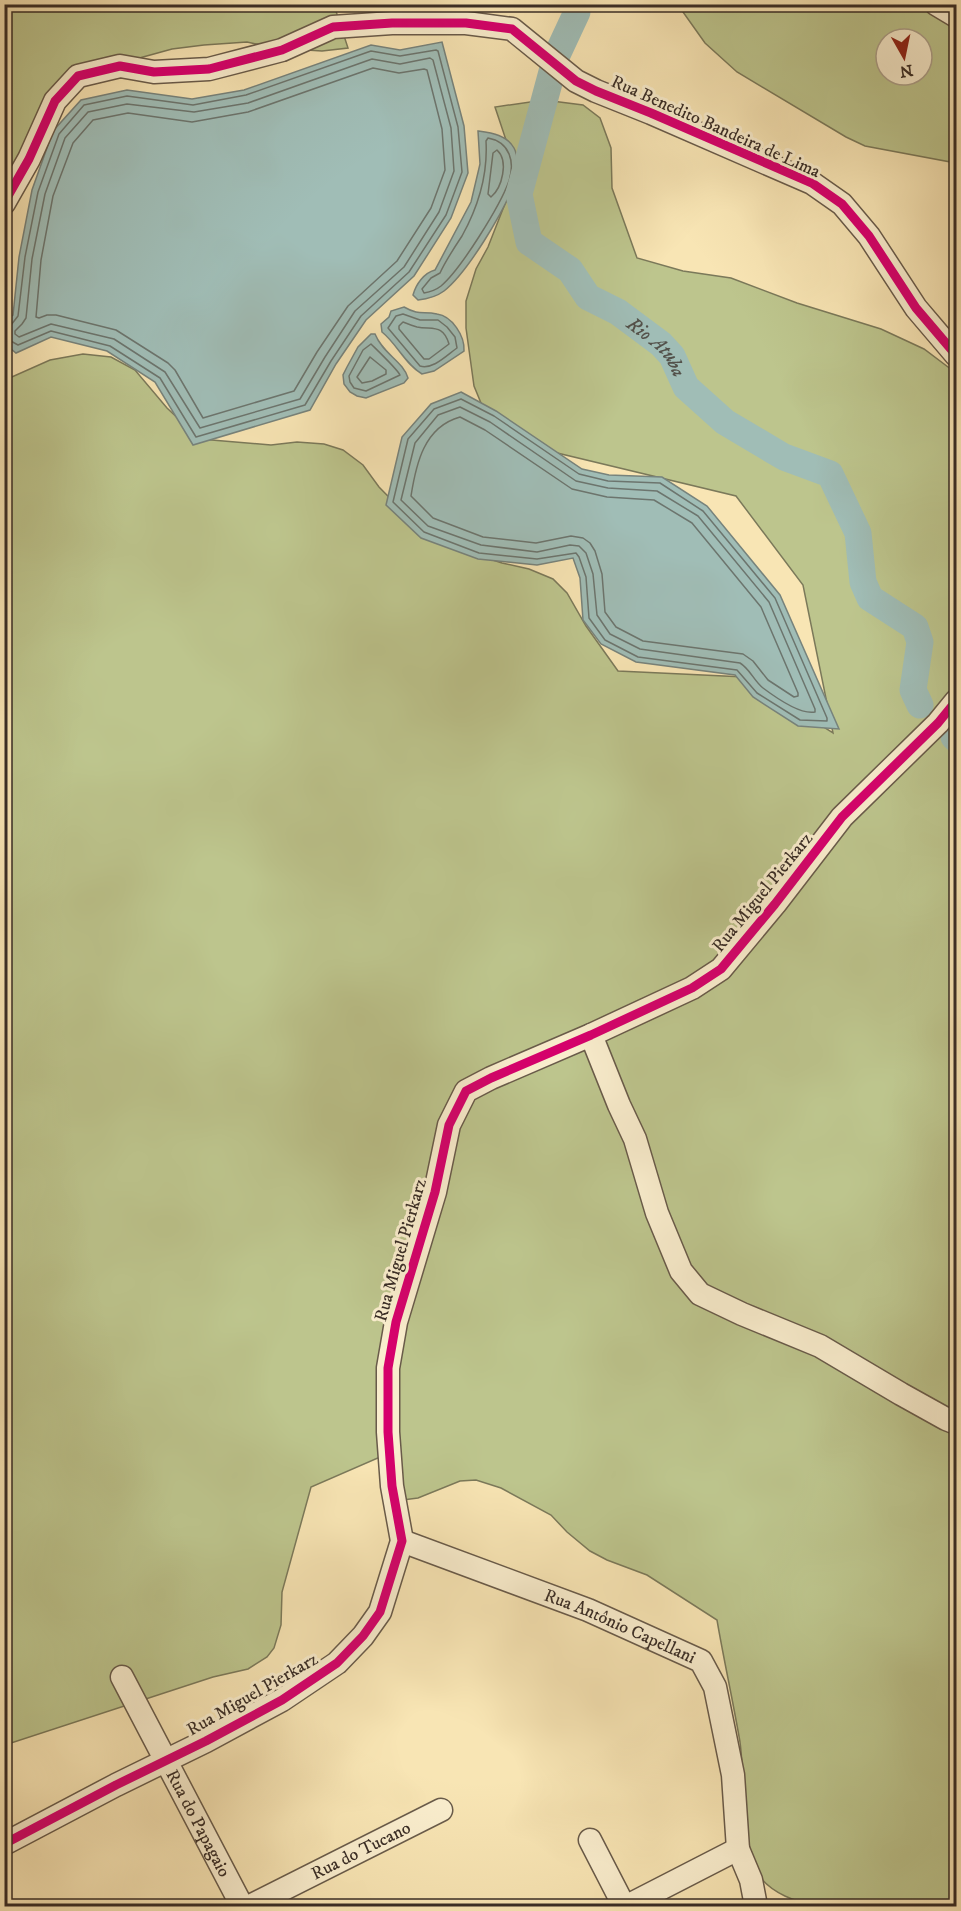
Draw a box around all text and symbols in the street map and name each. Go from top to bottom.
north arrow [874,27,934,87]
text: N [898,60,914,82]
street label: Rua Benedito Bandeira de Lima [608,71,824,183]
water label: Rio Atuba [620,311,691,381]
street label: Rua Miguel Pierkarz [708,828,818,957]
street label: Rua Miguel Pierkarz [370,1176,432,1324]
street label: Rua Antônio Capellani [541,1585,699,1669]
street label: Rua Miguel Pierkarz [183,1648,322,1741]
street label: Rua do Papagaio [160,1766,235,1881]
street label: Rua do Tucano [308,1817,415,1885]

